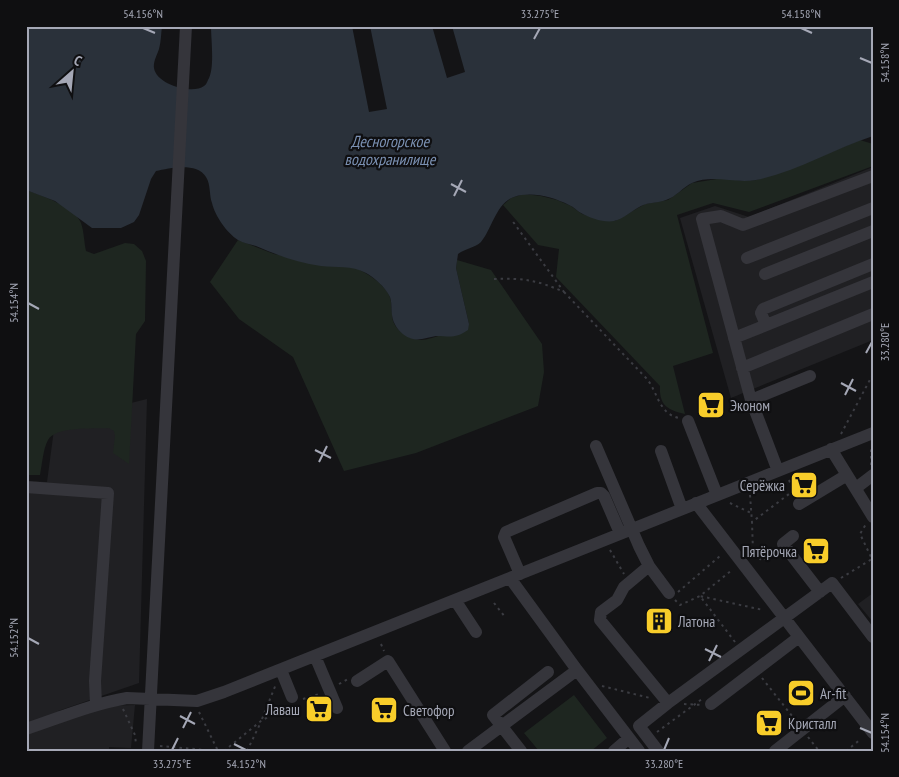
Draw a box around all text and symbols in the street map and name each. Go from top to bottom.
text: 54.156°N [123,6,163,21]
text: 33.275°E [521,6,559,21]
text: 54.158°N [781,6,821,21]
text: 54.158°N [877,43,892,83]
north arrow [48,48,98,98]
text: С [71,51,85,70]
water label: Десногорское водохранилище [345,131,437,169]
text: 54.154°N [6,283,21,323]
text: 33.280°E [877,323,892,361]
supermarket icon: Эконом [696,390,726,420]
place label: Эконом [730,396,770,415]
supermarket icon: Серёжка [789,470,819,500]
place label: Серёжка [740,476,785,495]
supermarket icon: Пятёрочка [801,536,831,566]
place label: Пятёрочка [742,542,797,561]
building icon: Латона [644,606,674,636]
place label: Латона [677,612,715,631]
text: 54.152°N [6,618,21,658]
sports icon: Ar-fit [786,678,816,708]
place label: Ar-fit [820,684,846,703]
supermarket icon: Лаваш [304,694,334,724]
supermarket icon: Светофор [369,695,399,725]
place label: Лаваш [265,700,300,719]
place label: Светофор [403,701,454,720]
supermarket icon: Кристалл [754,708,784,738]
text: 54.154°N [877,713,892,753]
place label: Кристалл [788,714,837,733]
text: 33.275°E [153,756,191,771]
text: 54.152°N [226,756,266,771]
text: 33.280°E [645,756,683,771]

